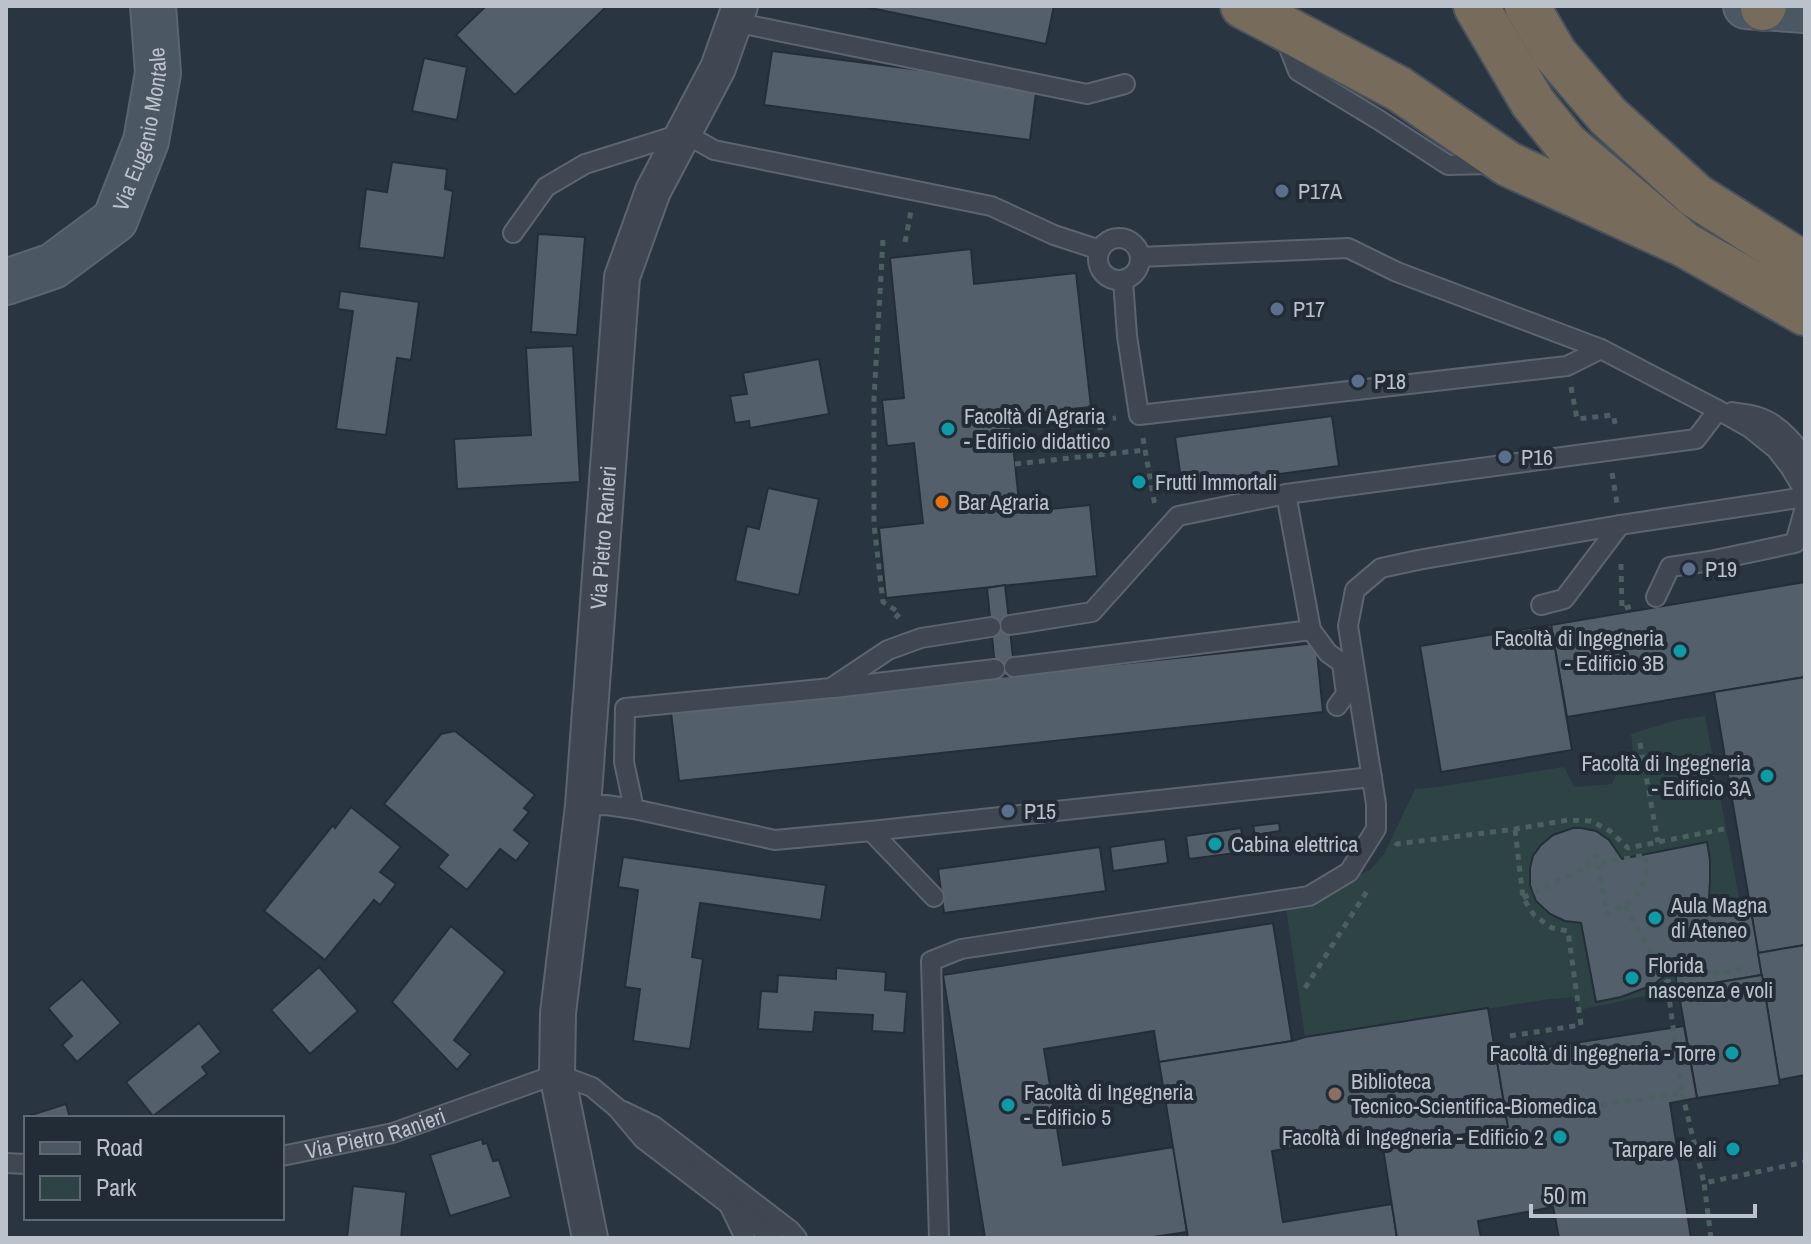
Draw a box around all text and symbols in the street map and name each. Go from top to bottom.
street label: Via Eugenio Montale [105,46,173,215]
place label: P17A [1298,176,1343,206]
marker: P17A [1273,182,1291,200]
place label: P17 [1293,294,1325,324]
marker: P17 [1268,300,1286,318]
place label: P18 [1374,366,1406,396]
marker: P18 [1349,372,1367,390]
place label: Facoltà di Agraria - Edificio didattico [964,401,1110,456]
marker: Facoltà di Agraria - Edificio didattico [939,420,957,438]
place label: P16 [1521,442,1553,472]
marker: P16 [1496,448,1514,466]
street label: Via Pietro Ranieri [583,464,623,611]
place label: Frutti Immortali [1155,467,1277,497]
marker: Frutti Immortali [1130,473,1148,491]
place label: Bar Agraria [958,487,1049,517]
marker: Bar Agraria [933,493,951,511]
place label: P19 [1705,554,1737,584]
marker: P19 [1680,560,1698,578]
place label: Facoltà di Ingegneria - Edificio 3B [1494,623,1664,678]
marker: Facoltà di Ingegneria - Edificio 3B [1671,642,1689,660]
place label: Facoltà di Ingegneria - Edificio 3A [1581,748,1752,803]
marker: Facoltà di Ingegneria - Edificio 3A [1758,767,1776,785]
place label: P15 [1024,796,1056,826]
marker: P15 [999,802,1017,820]
place label: Cabina elettrica [1231,829,1358,859]
marker: Cabina elettrica [1206,835,1224,853]
place label: Aula Magna di Ateneo [1670,890,1767,945]
marker: Aula Magna di Ateneo [1646,909,1664,927]
place label: Florida nascenza e voli [1648,950,1773,1005]
marker: Florida nascenza e voli [1623,969,1641,987]
place label: Facoltà di Ingegneria - Torre [1490,1038,1716,1068]
marker: Facoltà di Ingegneria - Torre [1723,1044,1741,1062]
place label: Biblioteca Tecnico-Scientifica-Biomedica [1351,1066,1597,1121]
place label: Facoltà di Ingegneria - Edificio 5 [1024,1077,1194,1132]
marker: Biblioteca Tecnico-Scientifica-Biomedica [1326,1085,1344,1103]
marker: Facoltà di Ingegneria - Edificio 5 [999,1096,1017,1114]
street label: Via Pietro Ranieri [302,1100,450,1166]
legend [24,1116,284,1220]
place label: Facoltà di Ingegneria - Edificio 2 [1282,1122,1544,1152]
marker: Facoltà di Ingegneria - Edificio 2 [1551,1128,1569,1146]
text: Road [96,1131,143,1163]
place label: Tarpare le ali [1612,1134,1717,1164]
marker: Tarpare le ali [1724,1140,1742,1158]
scale bar [1531,1168,1755,1218]
text: Park [96,1171,137,1203]
text: 50 m [1543,1179,1587,1211]

